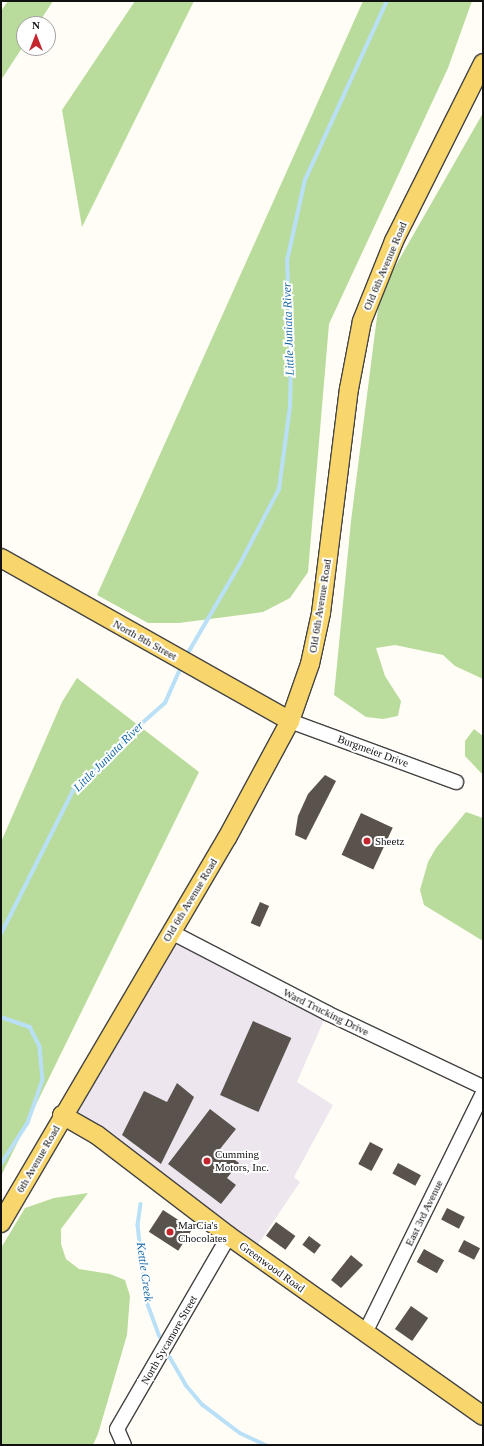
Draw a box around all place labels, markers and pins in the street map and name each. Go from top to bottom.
place label: Sheetz [375,834,404,848]
marker: Sheetz [362,836,372,846]
place label: Cumming Motors, Inc. [215,1148,269,1174]
marker: Cumming Motors, Inc. [202,1156,212,1166]
place label: MarCia's Chocolates [178,1219,227,1245]
marker: MarCia's Chocolates [165,1227,175,1237]

